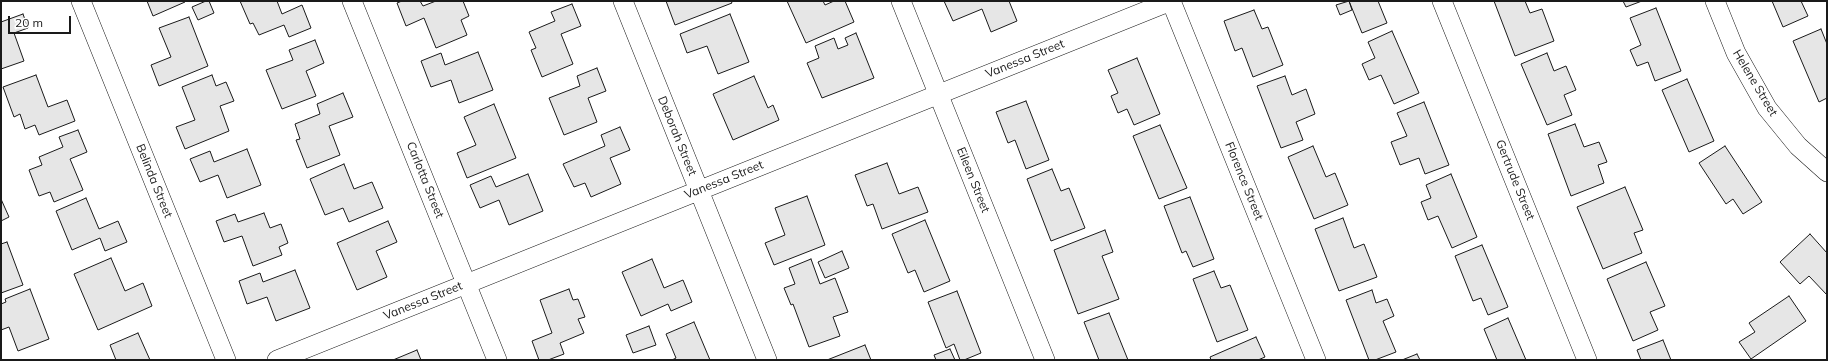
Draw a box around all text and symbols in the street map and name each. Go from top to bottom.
scale bar [10,8,73,34]
text: 20 m [15,15,43,30]
street label: Vanessa Street [983,37,1067,81]
street label: Helene Street [1730,47,1780,119]
street label: Deborah Street [655,94,699,178]
street label: Gertrude Street [1492,138,1538,222]
street label: Carlotta Street [403,140,447,220]
street label: Florence Street [1222,140,1266,222]
street label: Belinda Street [133,142,175,220]
street label: Eileen Street [953,145,993,215]
street label: Vanessa Street [682,158,766,202]
street label: Vanessa Street [381,279,465,323]

